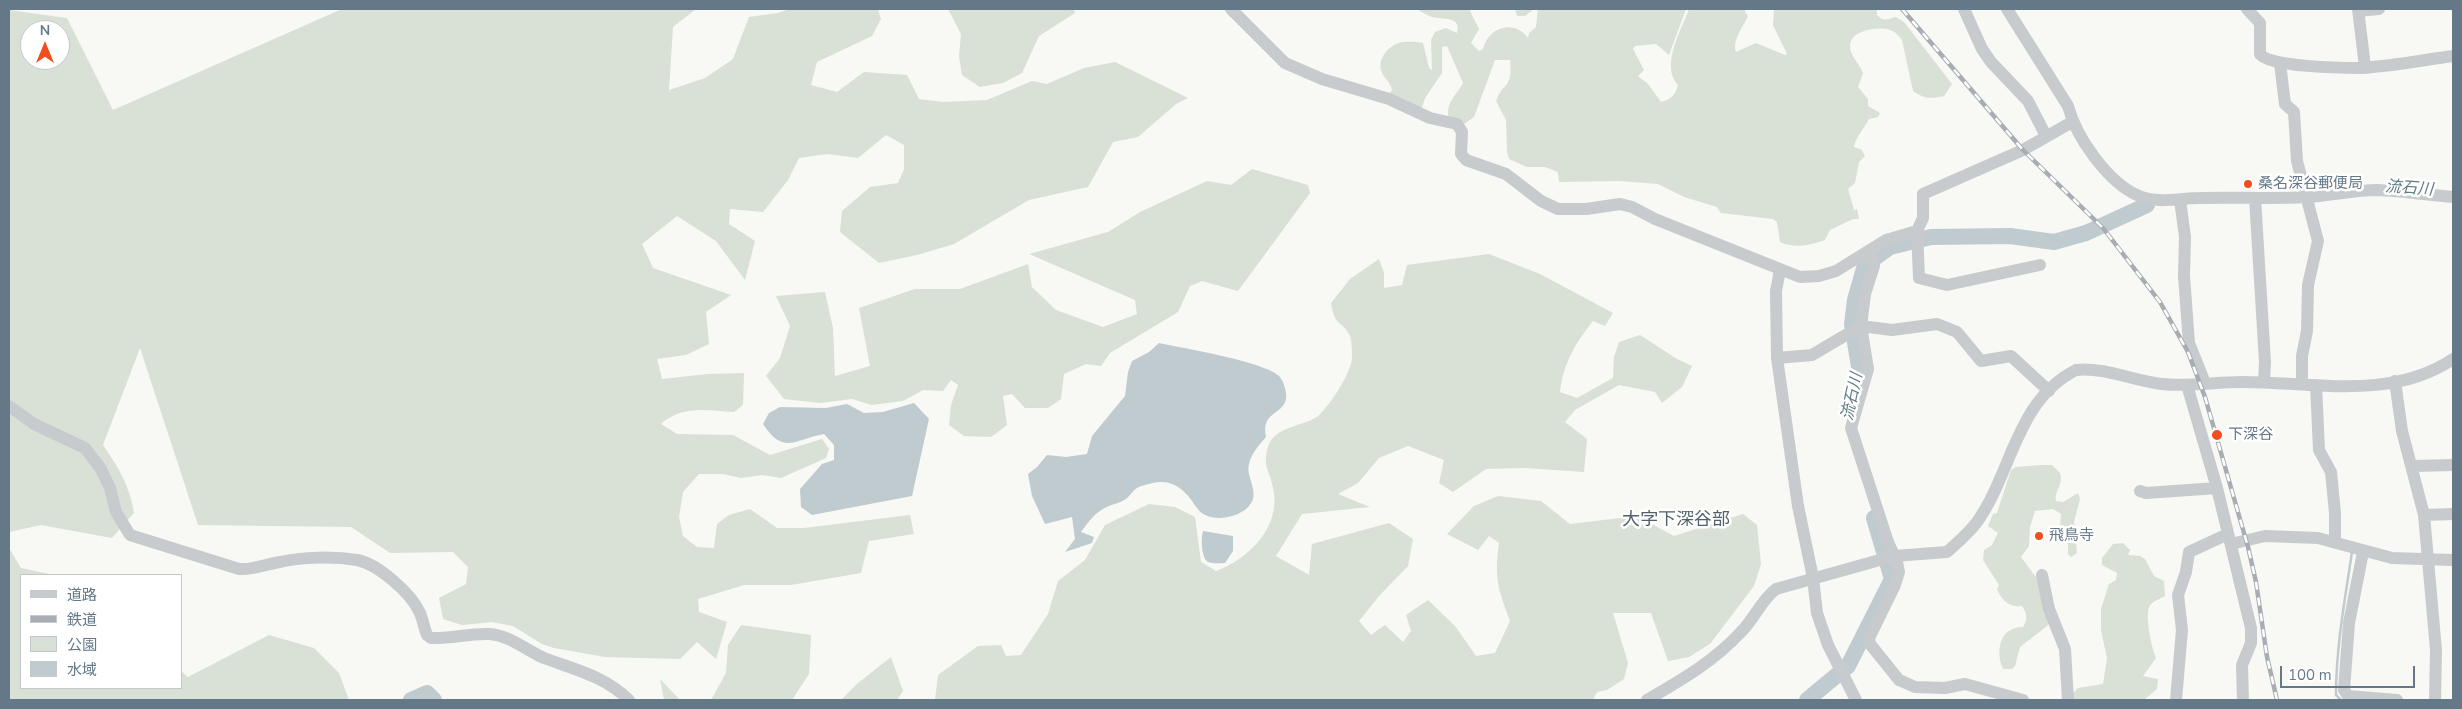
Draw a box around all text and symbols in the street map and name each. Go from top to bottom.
north arrow [20,20,70,70]
text: N [40,21,50,40]
place label: 桑名深谷郵便局 [2258,175,2363,193]
marker: 桑名深谷郵便局 [2242,178,2254,190]
water label: 流石川 [2384,178,2434,200]
water label: 流石川 [1839,372,1867,422]
place label: 下深谷 [2228,426,2273,444]
marker: 下深谷 [2210,428,2224,442]
district label: 大字下深谷部 [1622,510,1730,532]
place label: 飛鳥寺 [2049,527,2094,545]
marker: 飛鳥寺 [2033,530,2045,542]
legend [20,574,182,689]
text: 道路 [67,585,97,605]
text: 鉄道 [67,610,97,630]
text: 公園 [67,635,97,655]
scale bar [2282,656,2417,688]
text: 水域 [67,660,97,680]
text: 100 m [2288,665,2332,685]

